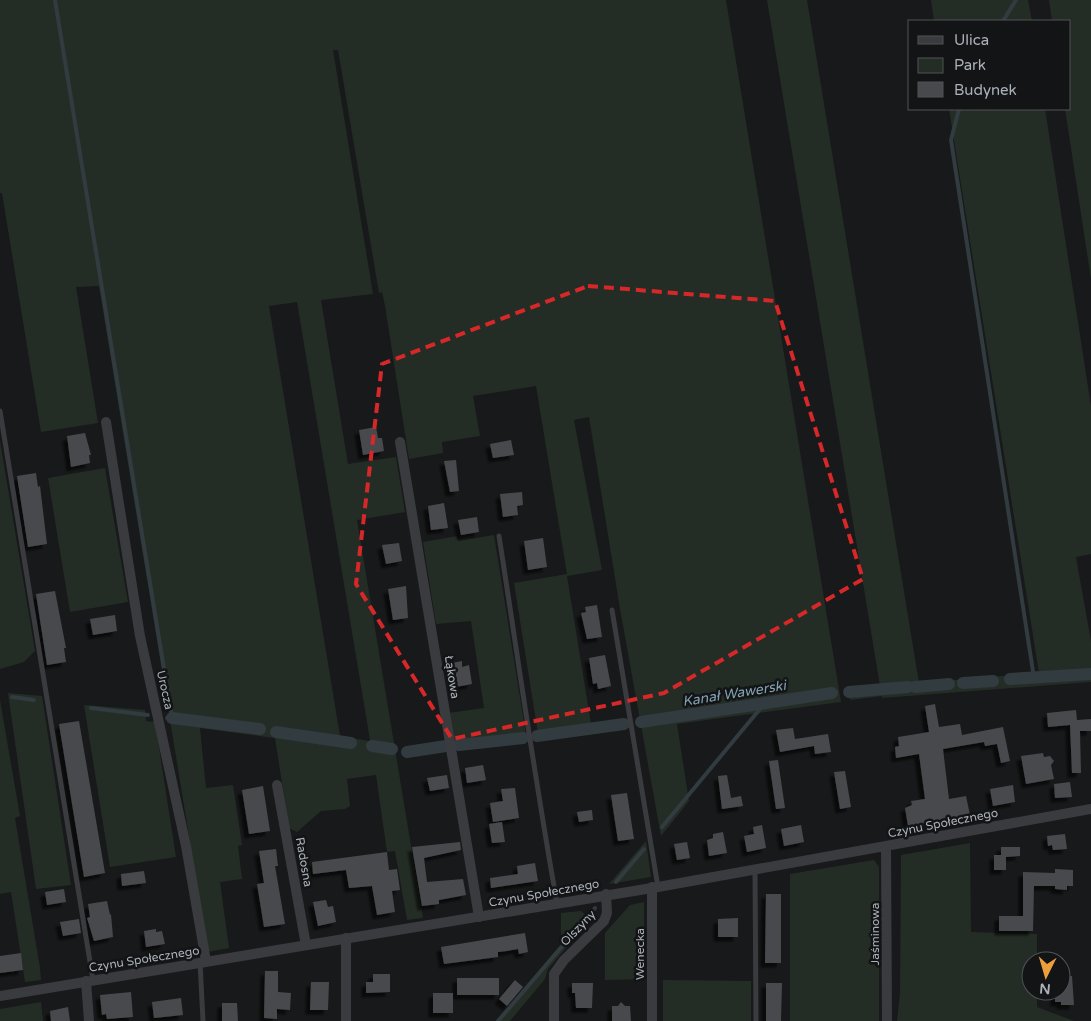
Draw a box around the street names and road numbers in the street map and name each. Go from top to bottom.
street label: Łąkowa [442,654,462,700]
street label: Urocza [154,669,176,711]
street label: Czynu Społecznego [887,805,999,841]
street label: Radosna [293,836,315,888]
street label: Czynu Społecznego [488,876,600,910]
street label: Jaśminowa [868,903,882,965]
street label: Olszyny [558,907,599,949]
street label: Wenecka [633,928,647,980]
street label: Czynu Społecznego [88,943,200,975]

